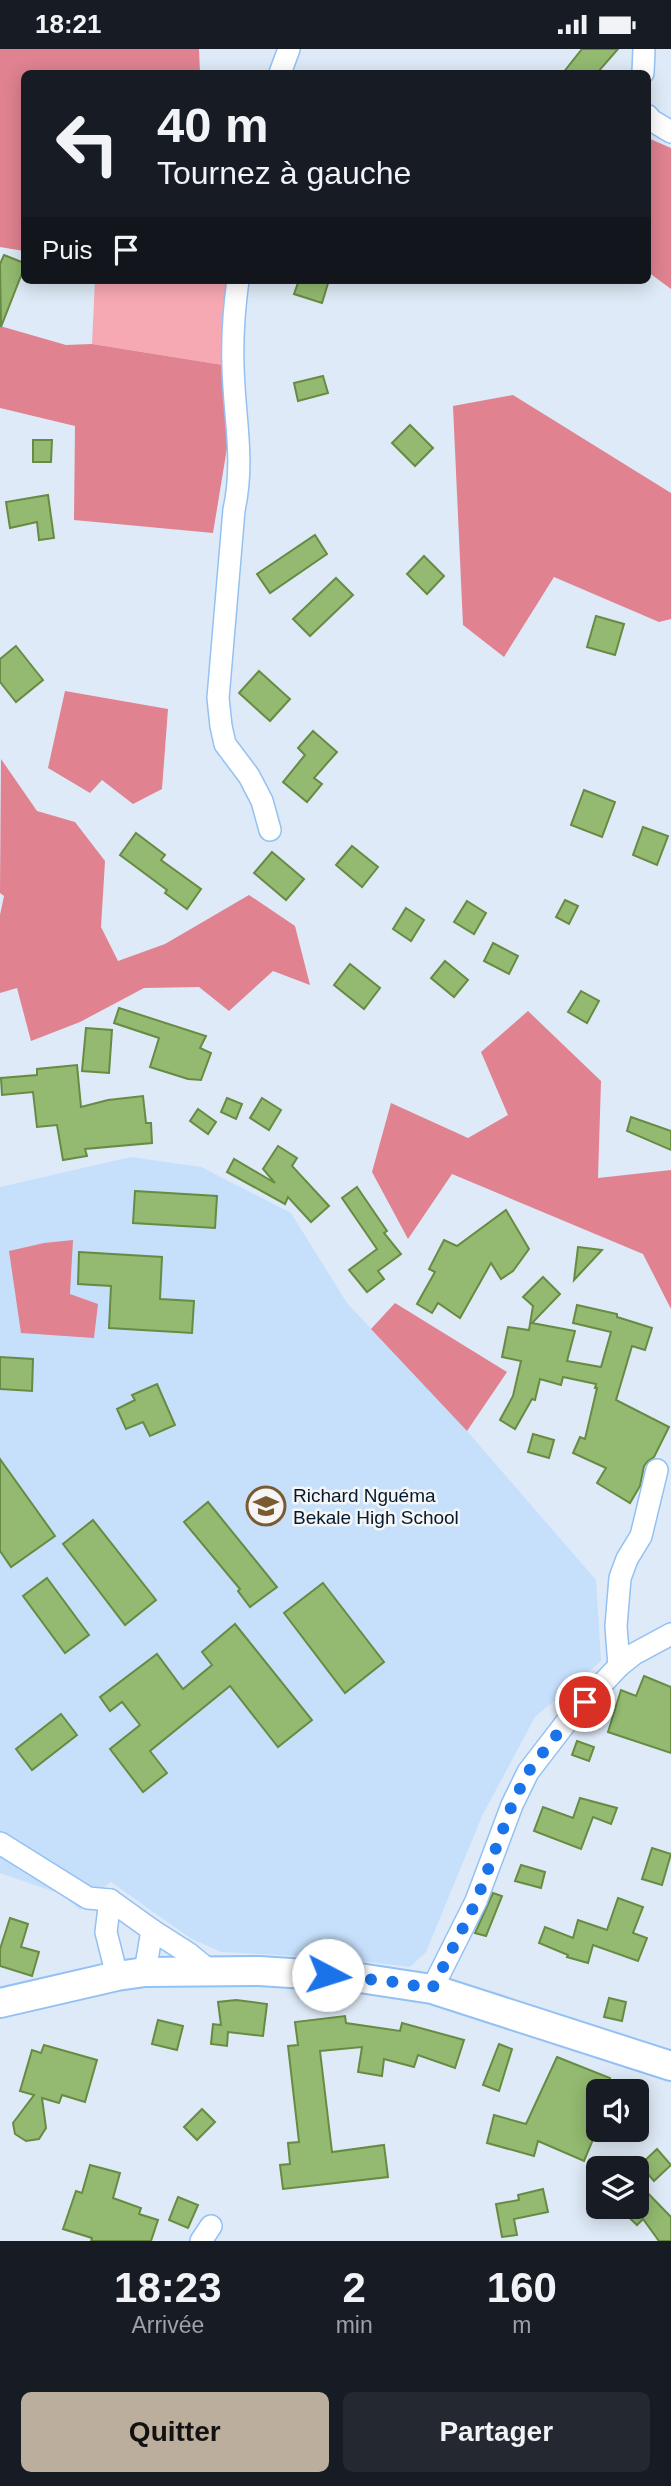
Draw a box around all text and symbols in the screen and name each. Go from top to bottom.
text: 18:21 [35,9,102,39]
icon: left [42,98,133,189]
text: 40 m [157,98,269,152]
text: Tournez à gauche [157,155,411,191]
icon: arrive [107,231,145,269]
text: Puis [42,235,93,265]
school or university icon: Richard Nguéma Bekale High School [245,1485,287,1527]
place label: Richard Nguéma Bekale High School [293,1485,459,1528]
pin [555,1672,615,1732]
icon: arrive [566,1683,604,1721]
position arrow [291,1938,365,2012]
map controls [586,2079,649,2219]
button: sound [586,2079,649,2142]
button: layers [586,2156,649,2219]
text: 18:23 [114,2264,222,2311]
text: 2 [342,2264,366,2311]
text: 160 [487,2264,557,2311]
text: Arrivée [131,2312,204,2338]
text: min [336,2312,373,2338]
text: m [512,2312,531,2338]
button: Quitter [21,2392,329,2472]
button: Partager [343,2392,650,2472]

